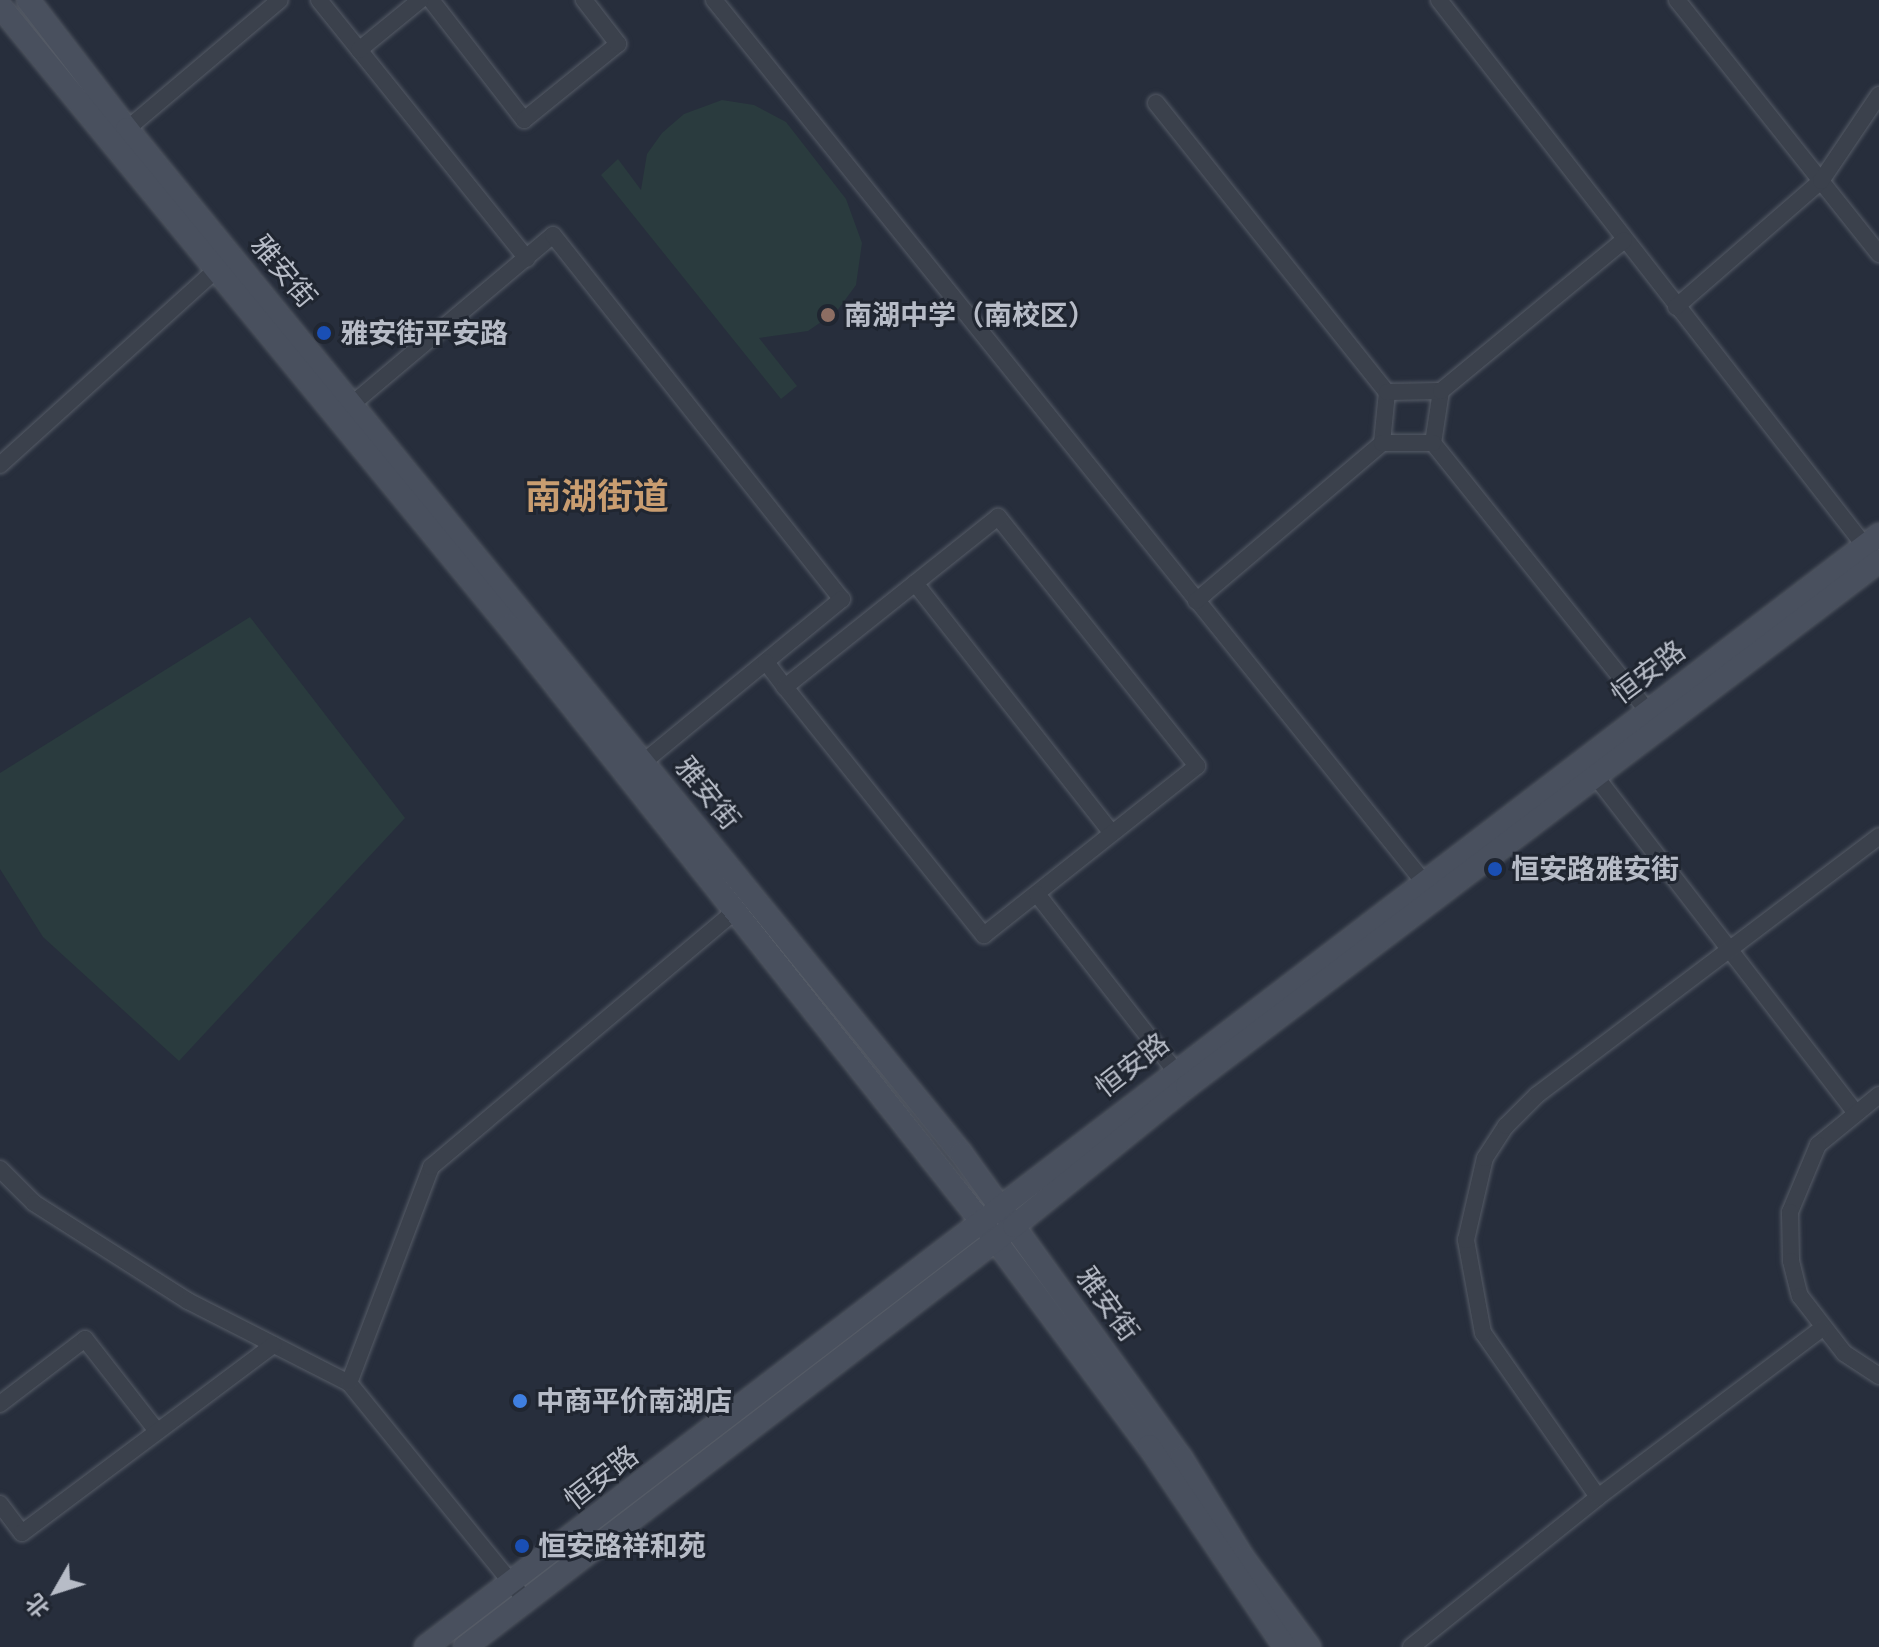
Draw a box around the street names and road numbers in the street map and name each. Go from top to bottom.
street label: 雅安街 [244,228,324,314]
street label: 恒安路 [1604,633,1692,711]
street label: 雅安街 [669,750,747,836]
street label: 恒安路 [1089,1026,1175,1104]
street label: 雅安街 [1070,1260,1146,1348]
street label: 恒安路 [558,1438,644,1516]

